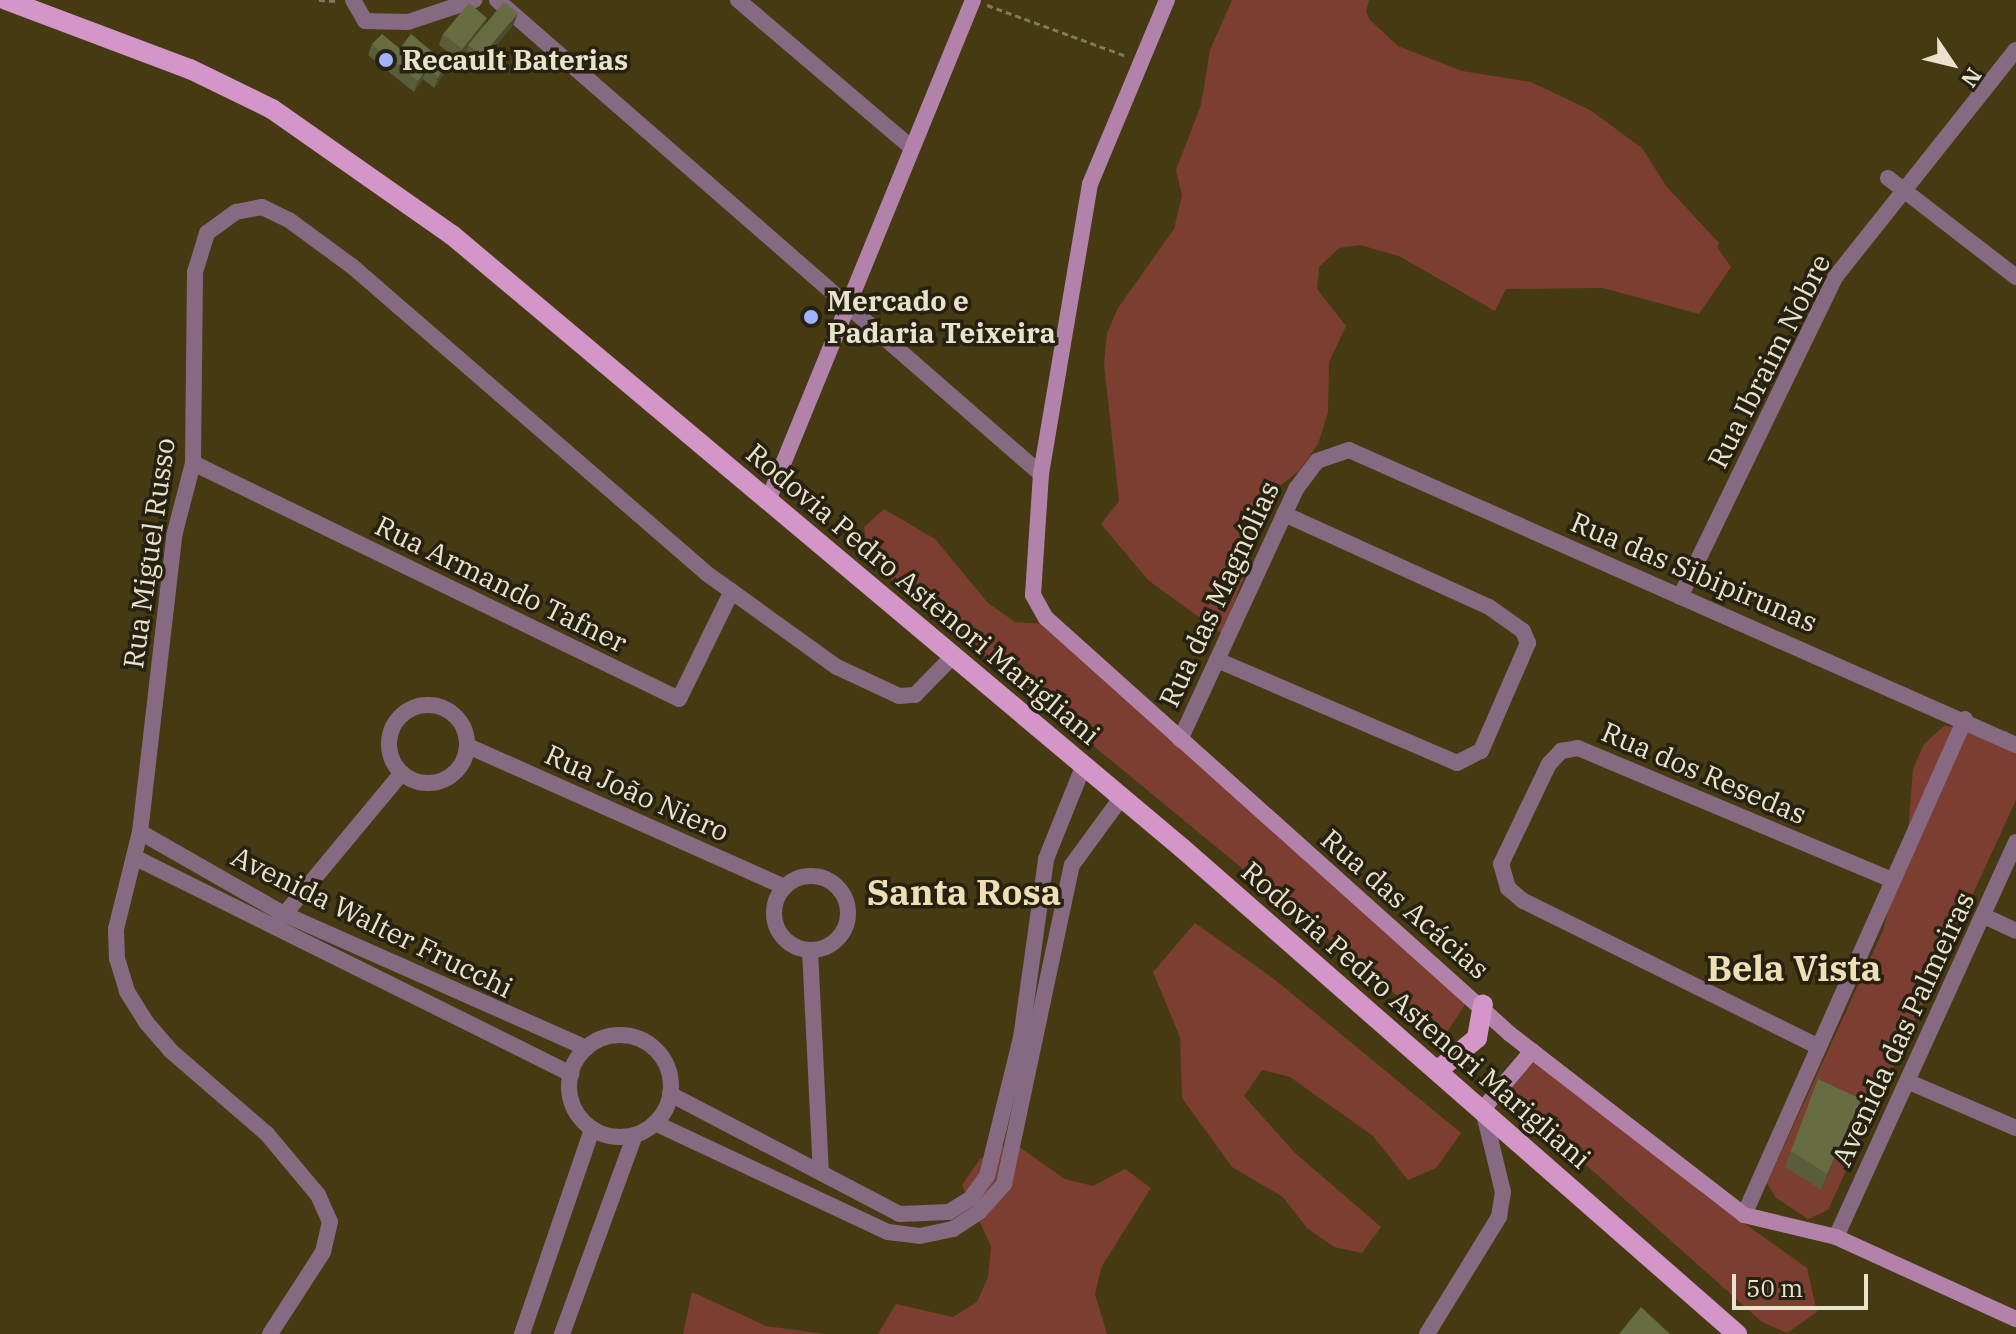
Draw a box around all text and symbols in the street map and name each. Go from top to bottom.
north arrow [1912,24,1992,104]
place label: Recault Baterias [402,43,628,77]
marker: Recault Baterias [377,51,395,69]
text: N [1955,63,1989,93]
street label: Rua Ibraim Nobre [1701,248,1837,474]
place label: Mercado e Padaria Teixeira [827,284,1056,350]
marker: Mercado e Padaria Teixeira [802,308,820,326]
street label: Rua Miguel Russo [116,436,182,670]
street label: Rodovia Pedro Astenori Marigliani [740,436,1106,752]
street label: Rua das Magnólias [1152,476,1286,712]
street label: Rua das Sibipirunas [1566,505,1822,639]
street label: Rua Armando Tafner [370,508,632,660]
street label: Rua dos Resedas [1597,715,1811,831]
street label: Rua João Niero [540,737,734,849]
street label: Rua das Acácias [1314,822,1496,986]
street label: Avenida Walter Frucchi [226,839,518,1005]
street label: Rodovia Pedro Astenori Marigliani [1235,854,1597,1176]
district label: Santa Rosa [867,870,1061,914]
street label: Avenida das Palmeiras [1825,886,1981,1172]
district label: Bela Vista [1707,946,1881,990]
scale bar [1736,1258,1872,1308]
text: 50 m [1746,1272,1803,1304]

